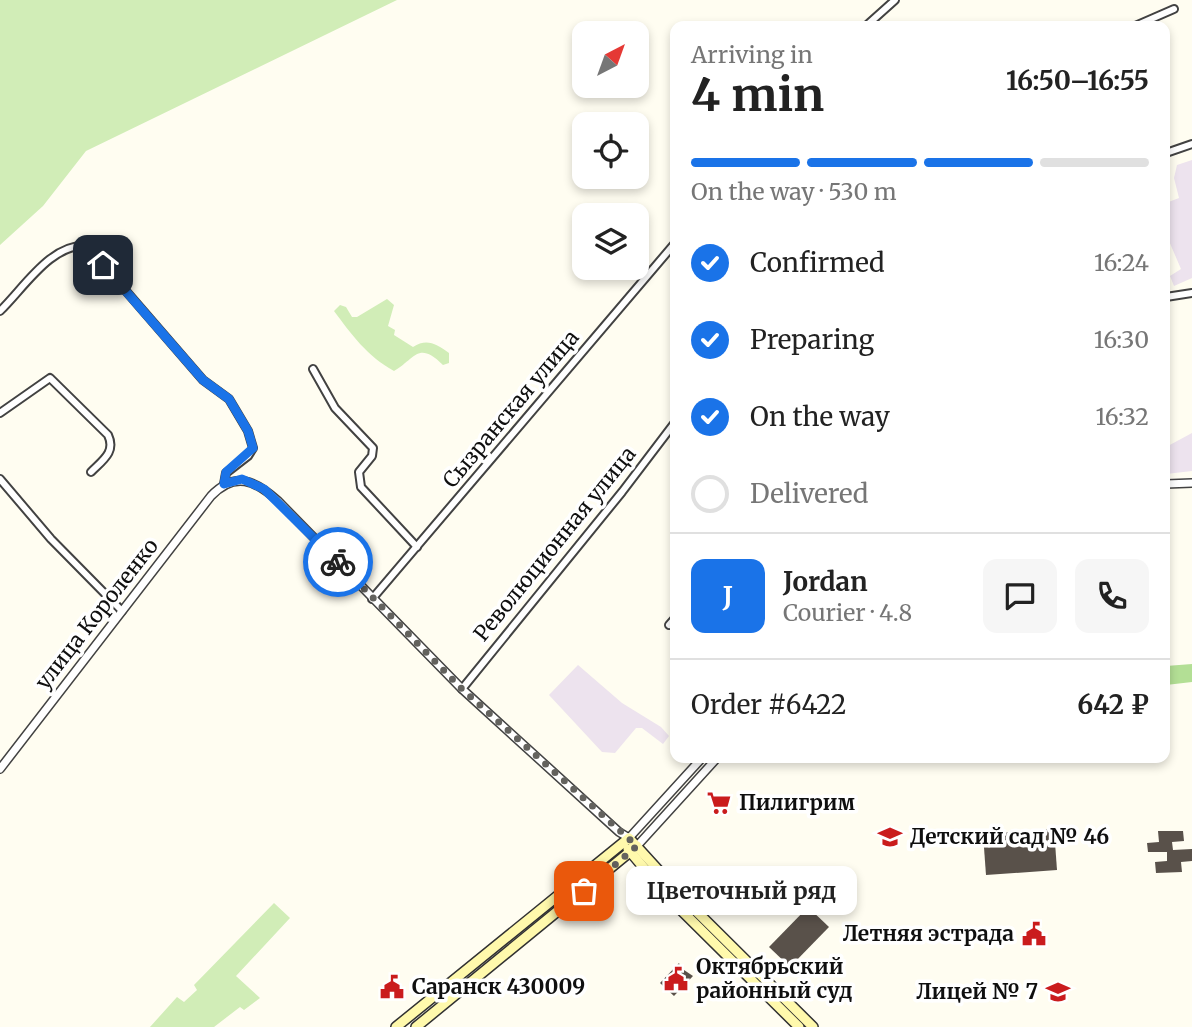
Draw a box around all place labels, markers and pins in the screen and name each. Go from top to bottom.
pin [73,235,133,295]
supermarket icon: Пилигрим [705,789,733,817]
place label: Пилигрим [739,789,855,816]
school or university icon: Детский сад № 46 [876,823,904,851]
place label: Детский сад № 46 [910,823,1109,850]
pin [554,861,614,921]
callout: Цветочный ряд [626,866,857,916]
place label: Летняя эстрада [843,920,1014,947]
public building icon: Летняя эстрада [1020,920,1048,948]
place label: Октябрьский районный суд [696,953,853,1004]
public building icon: Октябрьский районный суд [662,965,690,993]
public building icon: Саранск 430009 [378,973,406,1001]
place label: Саранск 430009 [412,973,585,1000]
place label: Лицей № 7 [916,978,1038,1005]
school or university icon: Лицей № 7 [1044,978,1072,1006]

